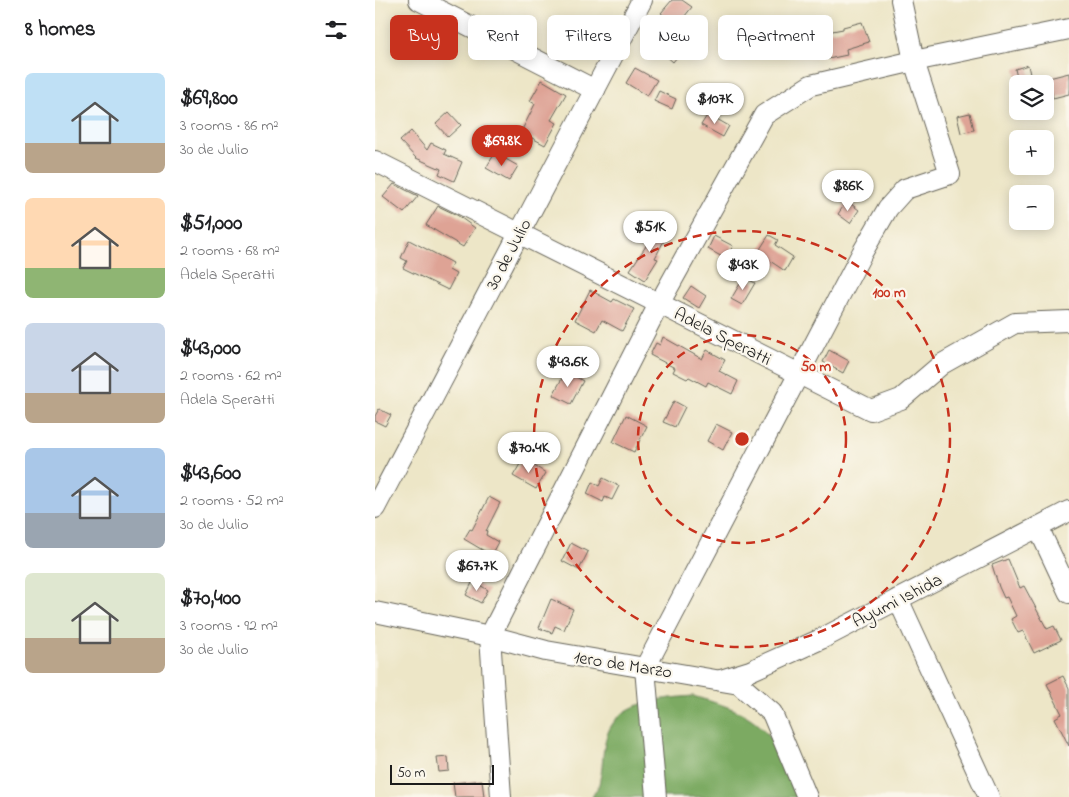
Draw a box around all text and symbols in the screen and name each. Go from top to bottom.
text: 8 homes [25,15,95,45]
chip: Buy [390,15,458,60]
chip: Rent [468,15,537,60]
chip: Filters [547,15,630,60]
chip: New [640,15,708,60]
chip: Apartment [718,15,833,60]
icon: filters [322,16,350,44]
map controls [1009,75,1054,230]
button: layers [1009,75,1054,120]
pin: $107K [680,82,750,125]
text: $69,800 [180,84,238,114]
text: $107K [697,87,733,111]
icon: home [65,93,125,153]
text: 3 rooms · 86 m² [180,114,278,138]
pin: $69.8K [461,124,543,167]
text: $69.8K [483,129,521,153]
button: + [1009,130,1054,175]
text: 30 de Julio [180,138,248,162]
pin: $86K [818,170,878,212]
text: $86K [833,174,863,198]
button: − [1009,185,1054,230]
text: $51,000 [180,209,242,239]
pin: $51K [620,210,680,253]
street label: 30 de Julio [480,215,539,295]
text: $51K [634,215,666,239]
icon: home [65,218,125,278]
text: 2 rooms · 68 m² [180,239,280,263]
pin: $43K [713,248,773,291]
text: $43K [728,253,758,277]
text: Adela Speratti [180,263,275,287]
text: 100 m [872,282,906,304]
street label: Adela Speratti [669,302,775,374]
text: $43,000 [180,334,241,364]
icon: home [65,343,125,403]
pin: $43.6K [527,346,609,388]
text: $43.6K [548,350,588,374]
text: 50 m [801,356,832,378]
text: 2 rooms · 62 m² [180,364,282,388]
text: Adela Speratti [180,388,275,412]
centre of rings [733,430,751,448]
pin: $70.4K [488,432,570,474]
text: $70.4K [509,436,549,460]
text: $43,600 [180,459,241,489]
icon: home [65,468,125,528]
text: 2 rooms · 52 m² [180,489,284,513]
text: 30 de Julio [180,513,248,537]
pin: $67.7K [436,550,518,592]
text: $67.7K [457,554,497,578]
street label: Ayumi Ishida [848,568,948,636]
text: $70,400 [180,584,241,614]
icon: home [65,593,125,653]
text: 3 rooms · 92 m² [180,614,278,638]
text: 30 de Julio [180,638,248,662]
street label: 1ero de Marzo [572,645,674,687]
scale bar [390,762,494,785]
text: 50 m [397,763,425,784]

